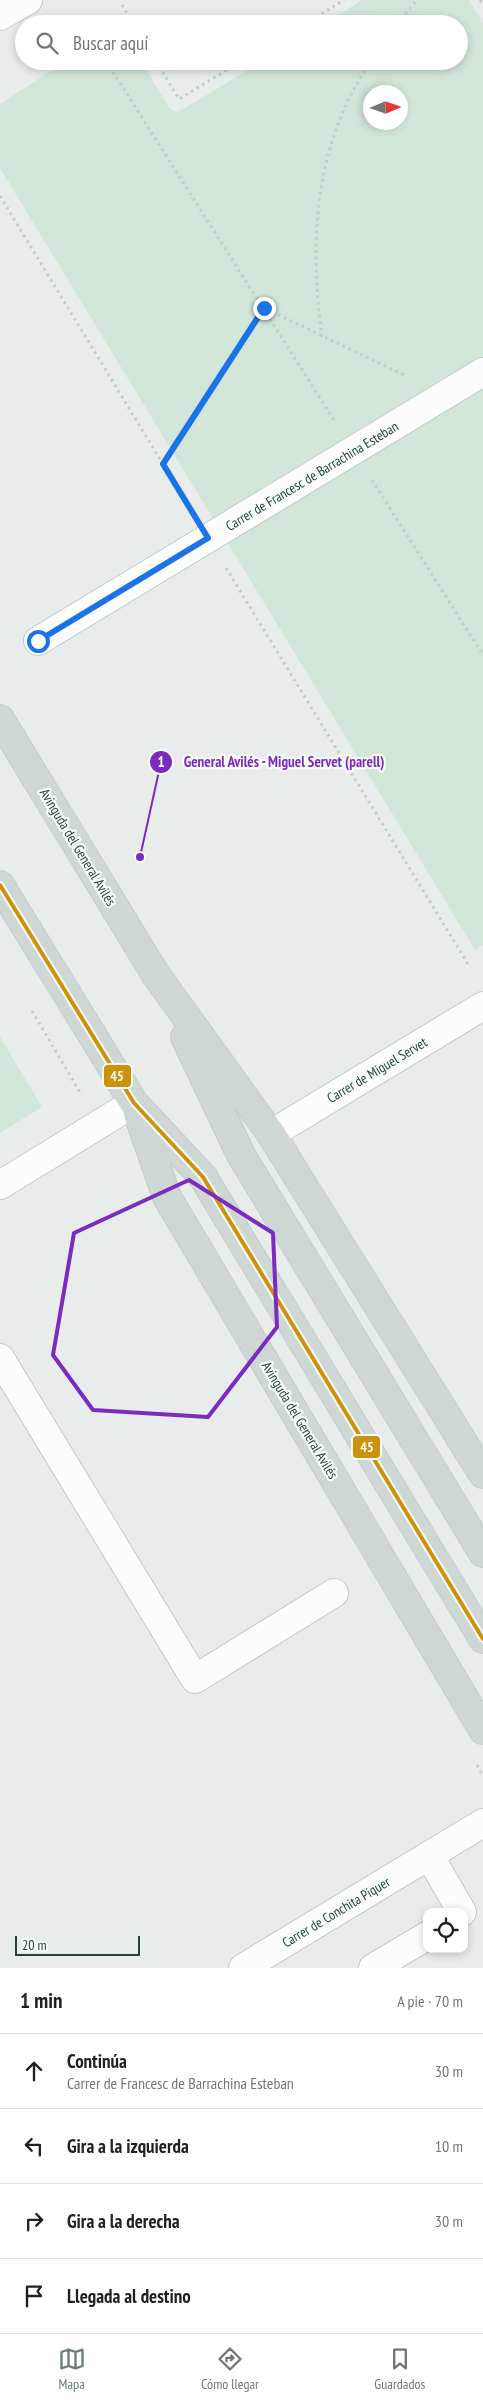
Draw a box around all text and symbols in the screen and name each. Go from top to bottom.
search box [15,15,468,70]
icon: search [33,29,61,57]
text: Buscar aquí [73,31,148,55]
north arrow [363,85,408,130]
route end [253,297,276,320]
street label: Carrer de Francesc de Barrachina Esteban [222,417,402,535]
route start [27,630,50,653]
callout: General Avilés - Miguel Servet (parell) [148,747,396,777]
text: 1 [157,752,165,771]
text: General Avilés - Miguel Servet (parell) [184,752,384,771]
street label: Avinguda del General Avilés [36,785,120,909]
street label: Carrer de Miguel Servet [324,1033,430,1107]
line badge: 45 [103,1064,132,1088]
text: 45 [110,1067,124,1085]
street label: Avinguda del General Avilés [258,1358,342,1482]
line badge: 45 [352,1435,381,1459]
text: 45 [360,1438,374,1456]
street label: Carrer de Conchita Piquer [279,1873,393,1951]
map controls [423,1908,468,1953]
button: locate [423,1908,468,1953]
scale bar [15,1933,140,1956]
text: 20 m [22,1936,47,1954]
text: 1 min [20,1987,62,2014]
text: A pie · 70 m [397,1991,463,2011]
text: Continúa [67,2049,127,2073]
icon: ahead [20,2057,48,2085]
text: 30 m [435,2061,463,2081]
text: Carrer de Francesc de Barrachina Esteban [67,2073,294,2093]
icon: left [20,2132,48,2160]
text: Gira a la izquierda [67,2134,189,2158]
text: 10 m [435,2136,463,2156]
icon: right [20,2207,48,2235]
text: Gira a la derecha [67,2209,180,2233]
text: 30 m [435,2211,463,2231]
icon: arrive [20,2282,48,2310]
text: Llegada al destino [67,2284,191,2308]
tab: Mapa [58,2345,86,2393]
tab: Cómo llegar [201,2345,259,2393]
tab: Guardados [374,2345,425,2393]

